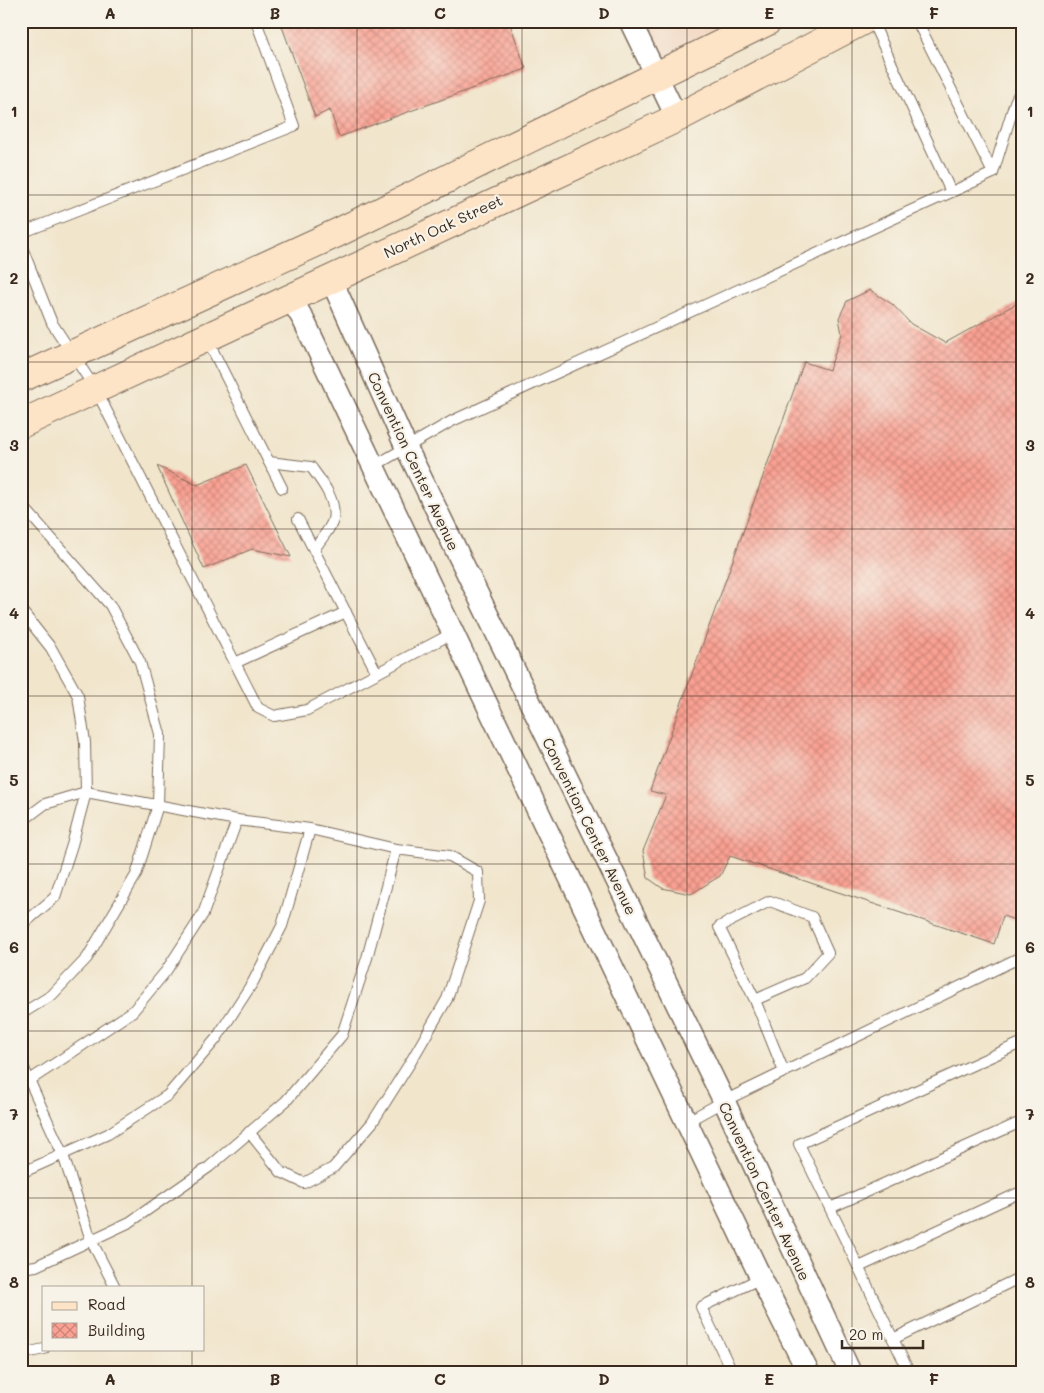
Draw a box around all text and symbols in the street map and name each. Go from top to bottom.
text: A [104,2,116,23]
text: B [270,2,280,23]
text: C [434,2,446,23]
text: D [598,2,610,23]
text: E [764,2,774,23]
text: F [929,2,939,23]
text: 1 [10,100,18,121]
text: 1 [1026,100,1034,121]
street label: North Oak Street [380,190,506,262]
text: 2 [10,267,19,288]
text: 2 [1026,267,1035,288]
street label: Convention Center Avenue [364,368,464,554]
text: 3 [9,434,19,455]
text: 3 [1025,434,1035,455]
text: 4 [9,602,19,623]
text: 4 [1025,602,1035,623]
street label: Convention Center Avenue [538,734,642,918]
text: 5 [9,769,19,790]
text: 5 [1025,769,1035,790]
text: 6 [9,936,19,957]
text: 6 [1025,936,1035,957]
street label: Convention Center Avenue [715,1098,815,1284]
text: 7 [10,1103,19,1124]
text: 7 [1026,1103,1035,1124]
text: 8 [9,1271,19,1292]
text: 8 [1025,1271,1035,1292]
legend [42,1286,205,1350]
text: Road [88,1294,125,1314]
scale bar [842,1318,923,1350]
text: Building [88,1320,145,1340]
text: 20 m [849,1324,883,1344]
text: A [104,1368,116,1389]
text: B [270,1368,280,1389]
text: C [434,1368,446,1389]
text: D [598,1368,610,1389]
text: E [764,1368,774,1389]
text: F [929,1368,939,1389]

